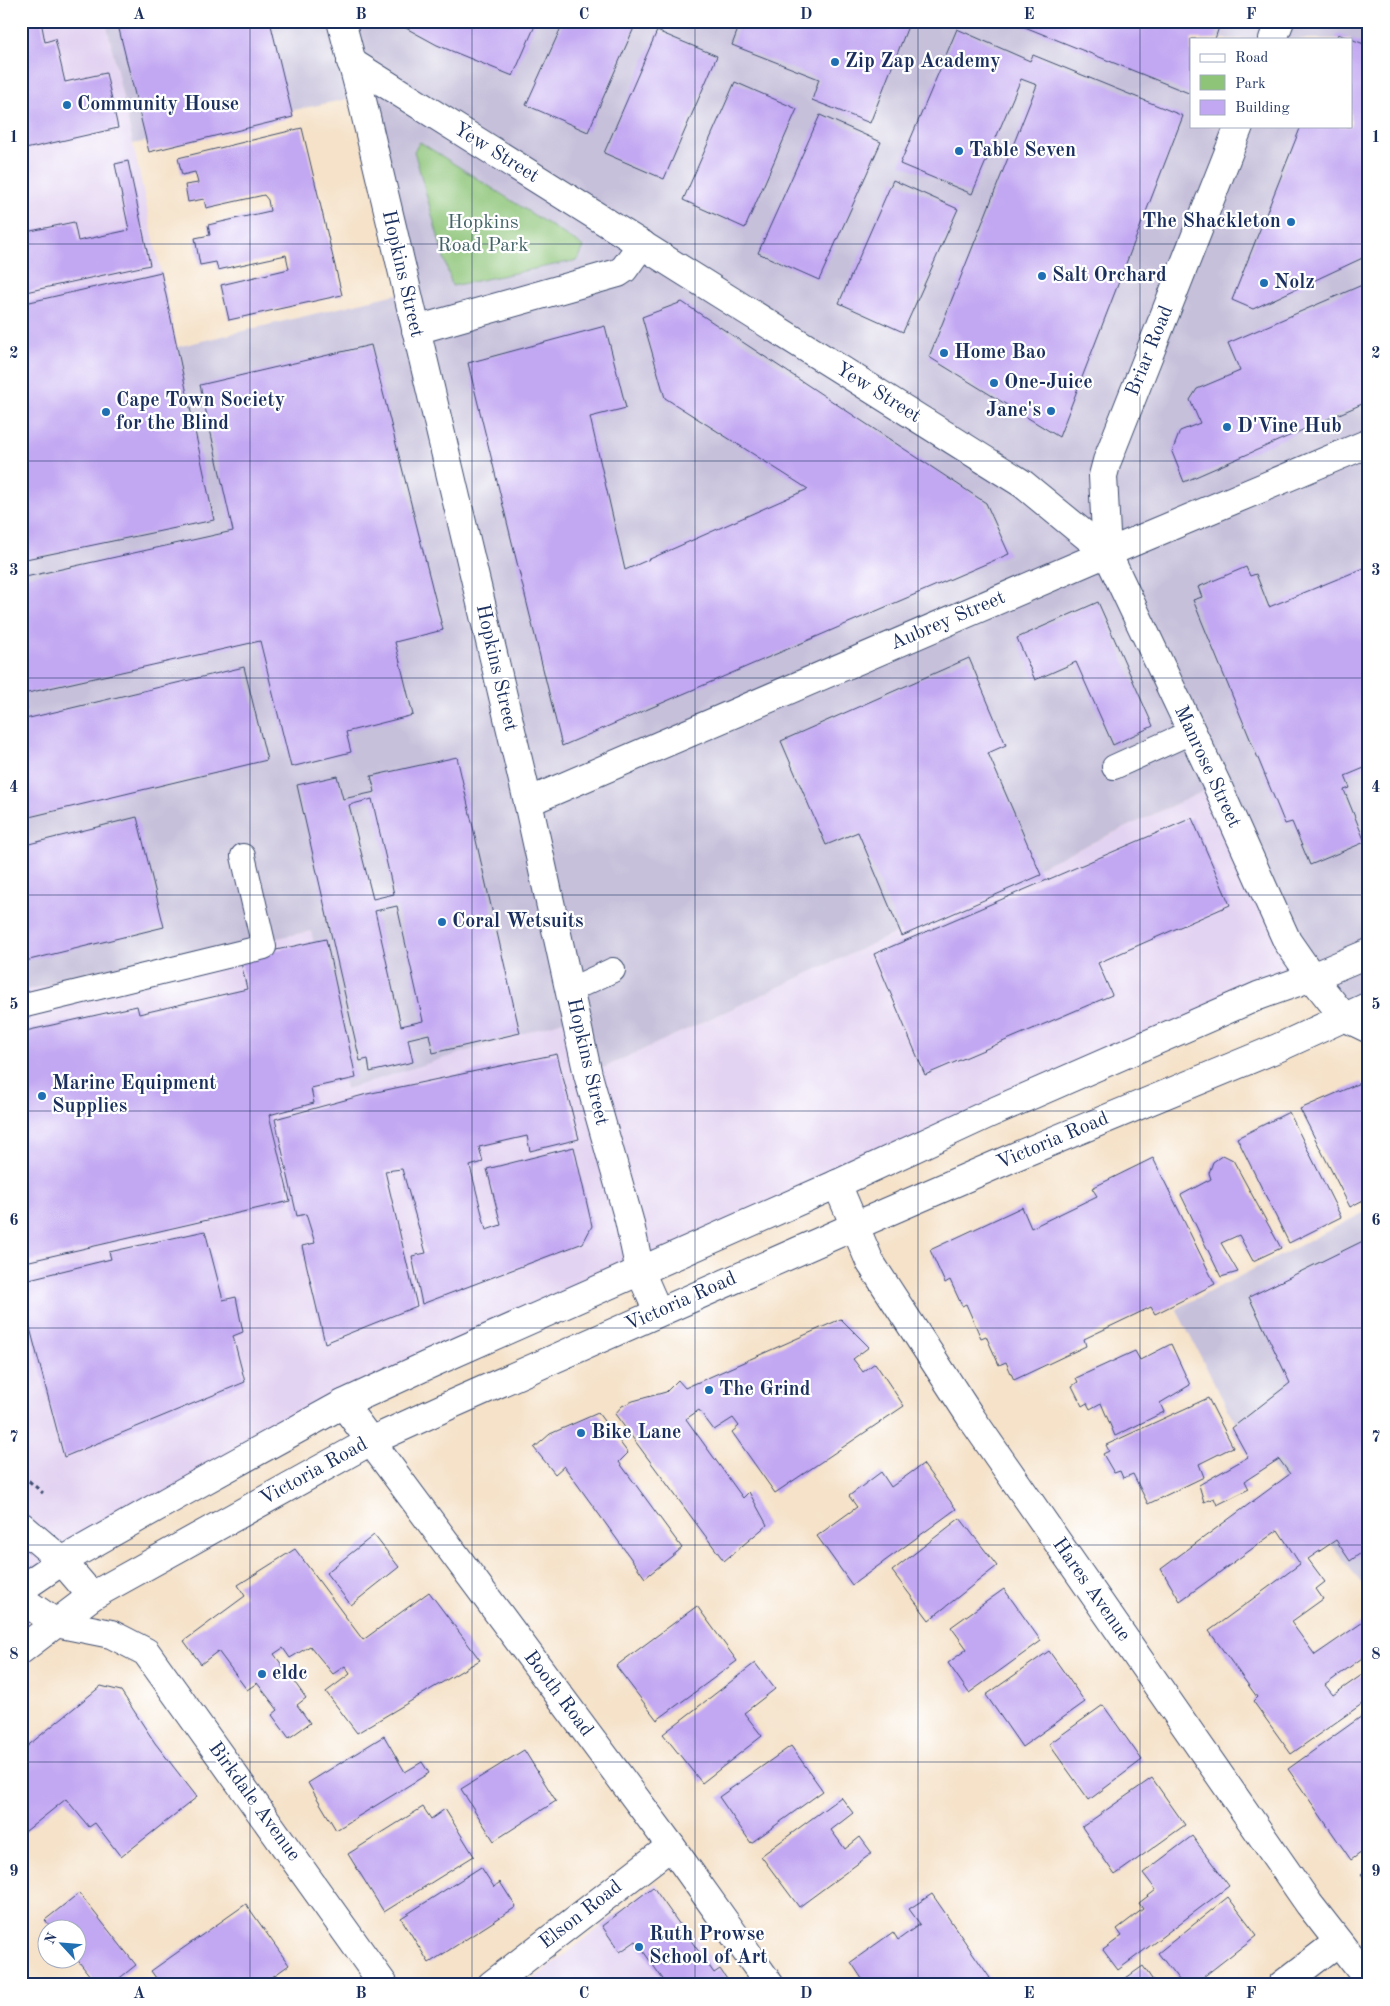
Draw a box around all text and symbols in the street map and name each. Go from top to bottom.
text: A [133,7,145,23]
text: B [355,7,367,23]
text: C [579,7,589,23]
text: D [800,7,812,23]
text: E [1023,7,1035,23]
text: F [1246,7,1257,23]
legend [1190,38,1352,128]
text: Road [1235,51,1269,66]
place label: Zip Zap Academy [845,52,1001,72]
marker: Zip Zap Academy [829,56,841,68]
text: Park [1235,77,1266,92]
place label: Community House [77,95,239,115]
marker: Community House [61,99,73,111]
text: Building [1235,101,1290,116]
street label: Yew Street [450,119,542,187]
text: 1 [9,130,19,146]
text: 1 [1371,130,1381,146]
place label: Table Seven [969,141,1076,161]
marker: Table Seven [953,145,965,157]
street label: Hopkins Street [378,208,426,340]
place label: The Shackleton [1142,212,1281,232]
park label: Hopkins Road Park [437,213,529,256]
marker: The Shackleton [1285,216,1297,228]
place label: Salt Orchard [1052,266,1167,286]
marker: Salt Orchard [1036,270,1048,282]
place label: Nolz [1274,273,1315,293]
marker: Nolz [1258,277,1270,289]
street label: Briar Road [1123,303,1177,399]
place label: Home Bao [954,343,1046,363]
text: 2 [9,346,19,362]
text: 2 [1371,346,1381,362]
marker: Home Bao [938,347,950,359]
street label: Yew Street [832,359,924,427]
place label: One-Juice [1004,373,1093,393]
marker: One-Juice [988,377,1000,389]
place label: Cape Town Society for the Blind [116,391,285,434]
place label: Jane's [986,401,1041,421]
marker: Jane's [1045,405,1057,417]
marker: Cape Town Society for the Blind [100,406,112,418]
place label: D'Vine Hub [1237,417,1342,437]
marker: D'Vine Hub [1221,421,1233,433]
text: 3 [9,563,19,579]
text: 3 [1371,563,1381,579]
street label: Aubrey Street [888,588,1008,654]
street label: Hopkins Street [472,602,520,734]
street label: Manrose Street [1170,703,1244,831]
text: 4 [9,780,19,796]
text: 4 [1371,780,1381,796]
place label: Coral Wetsuits [452,912,584,932]
marker: Coral Wetsuits [436,916,448,928]
street label: Hopkins Street [563,996,611,1128]
text: 5 [9,997,19,1013]
text: 5 [1371,997,1381,1013]
place label: Marine Equipment Supplies [52,1074,217,1117]
marker: Marine Equipment Supplies [36,1090,48,1102]
street label: Victoria Road [994,1108,1112,1174]
text: 6 [9,1213,19,1229]
text: 6 [1371,1213,1381,1229]
street label: Victoria Road [622,1269,740,1335]
place label: The Grind [719,1380,811,1400]
marker: The Grind [703,1384,715,1396]
place label: Bike Lane [591,1423,681,1443]
marker: Bike Lane [575,1427,587,1439]
text: 7 [9,1430,19,1446]
text: 7 [1371,1430,1381,1446]
street label: Victoria Road [257,1434,371,1510]
street label: Hares Avenue [1048,1535,1134,1645]
text: 8 [9,1647,19,1663]
street label: Booth Road [519,1647,597,1741]
text: 8 [1371,1647,1381,1663]
place label: eldc [272,1664,308,1684]
marker: eldc [256,1668,268,1680]
street label: Birkdale Avenue [204,1739,304,1865]
text: 9 [9,1864,19,1880]
text: 9 [1371,1864,1381,1880]
street label: Elson Road [536,1877,626,1953]
north arrow [38,1918,88,1968]
place label: Ruth Prowse School of Art [649,1925,768,1968]
text: N [43,1931,60,1947]
marker: Ruth Prowse School of Art [633,1941,645,1953]
text: A [133,1986,145,2002]
text: B [355,1986,367,2002]
text: C [579,1986,589,2002]
text: D [800,1986,812,2002]
text: E [1023,1986,1035,2002]
text: F [1246,1986,1257,2002]

